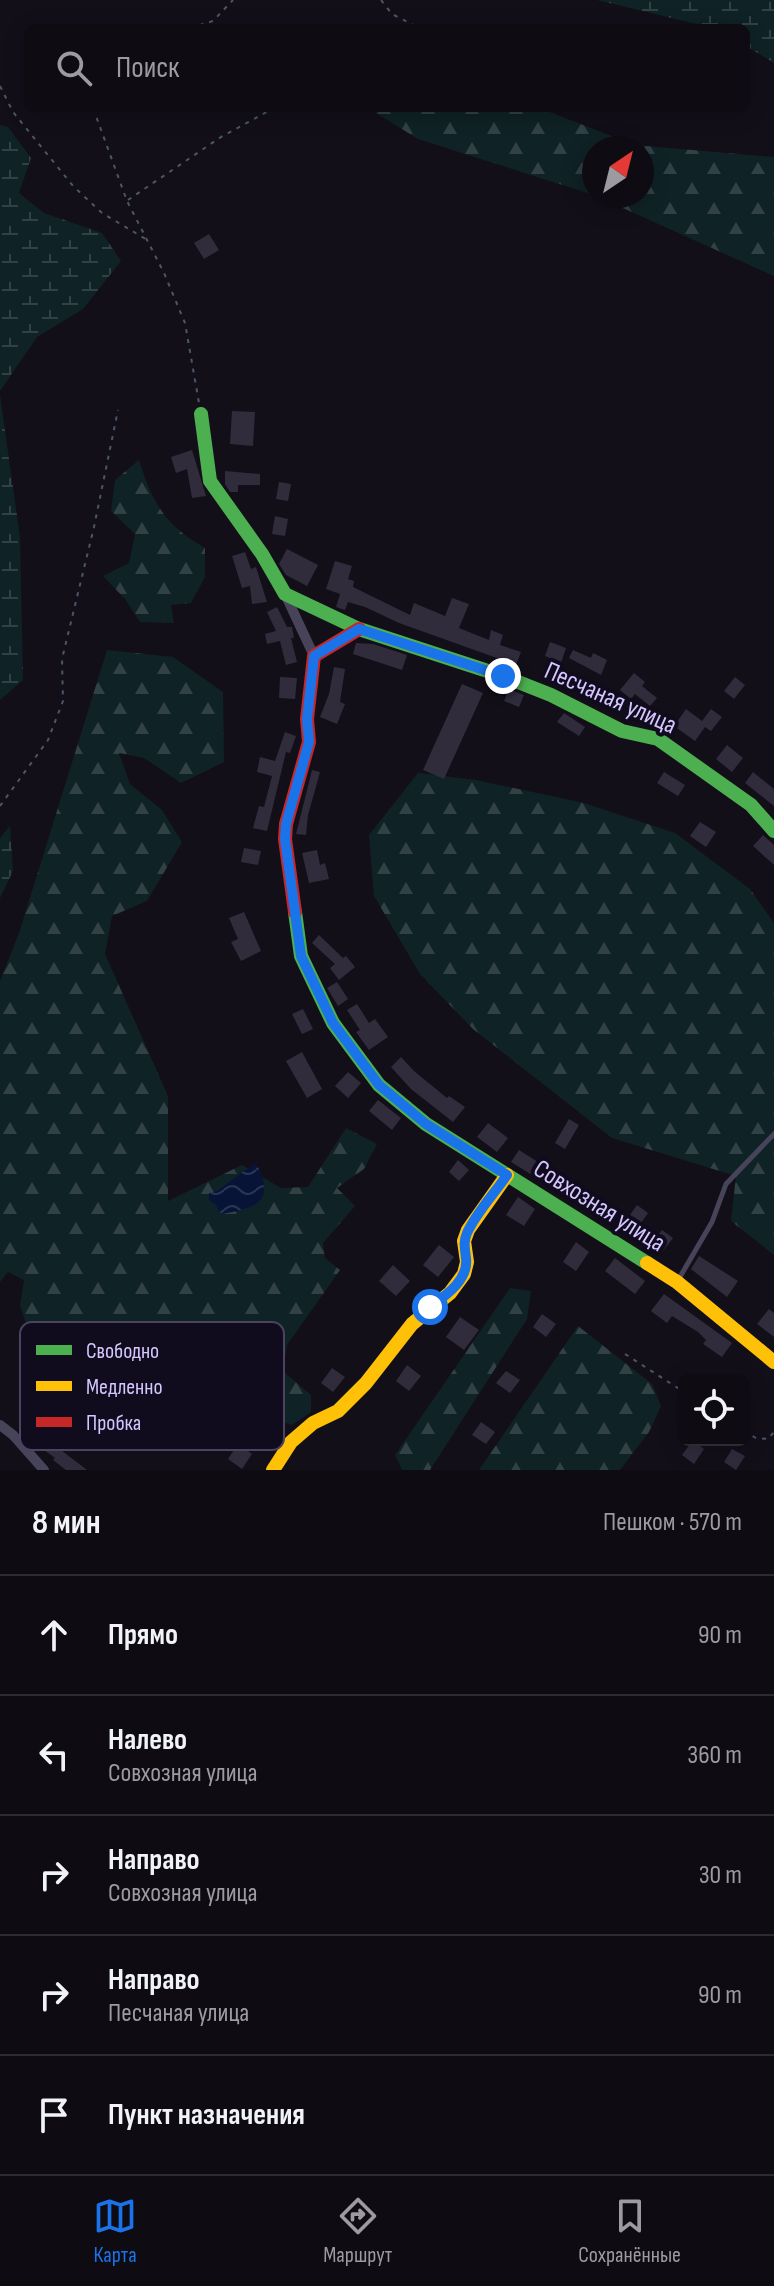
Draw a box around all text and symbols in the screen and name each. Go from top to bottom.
search box [24,24,750,112]
icon: search [52,46,96,90]
text: Поиск [116,50,179,86]
north arrow [582,136,654,208]
street label: Песчаная улица [540,655,681,741]
route end [485,658,521,694]
street label: Совхозная улица [528,1154,671,1259]
route start [412,1289,448,1325]
legend [20,1322,284,1450]
text: Свободно [86,1338,159,1365]
text: Медленно [86,1374,163,1401]
map controls [678,1374,750,1446]
button: locate [678,1374,750,1446]
text: Пробка [86,1410,141,1437]
text: 8 мин [32,1502,101,1543]
text: Пешком · 570 m [603,1507,742,1538]
icon: ahead [32,1613,76,1657]
text: Прямо [108,1617,178,1653]
text: 90 m [698,1620,742,1651]
text: Налево [108,1722,187,1758]
icon: left [32,1733,76,1777]
text: 360 m [687,1740,742,1771]
text: Совхозная улица [108,1758,258,1789]
text: Направо [108,1842,200,1878]
icon: right [32,1853,76,1897]
text: 30 m [699,1860,742,1891]
text: Совхозная улица [108,1878,258,1909]
text: Направо [108,1962,200,1998]
icon: right [32,1973,76,2017]
text: 90 m [698,1980,742,2011]
text: Песчаная улица [108,1998,249,2029]
icon: arrive [32,2093,76,2137]
text: Пункт назначения [108,2097,305,2133]
tab: Карта [93,2194,137,2269]
tab: Маршрут [323,2194,392,2269]
tab: Сохранённые [578,2194,681,2269]

